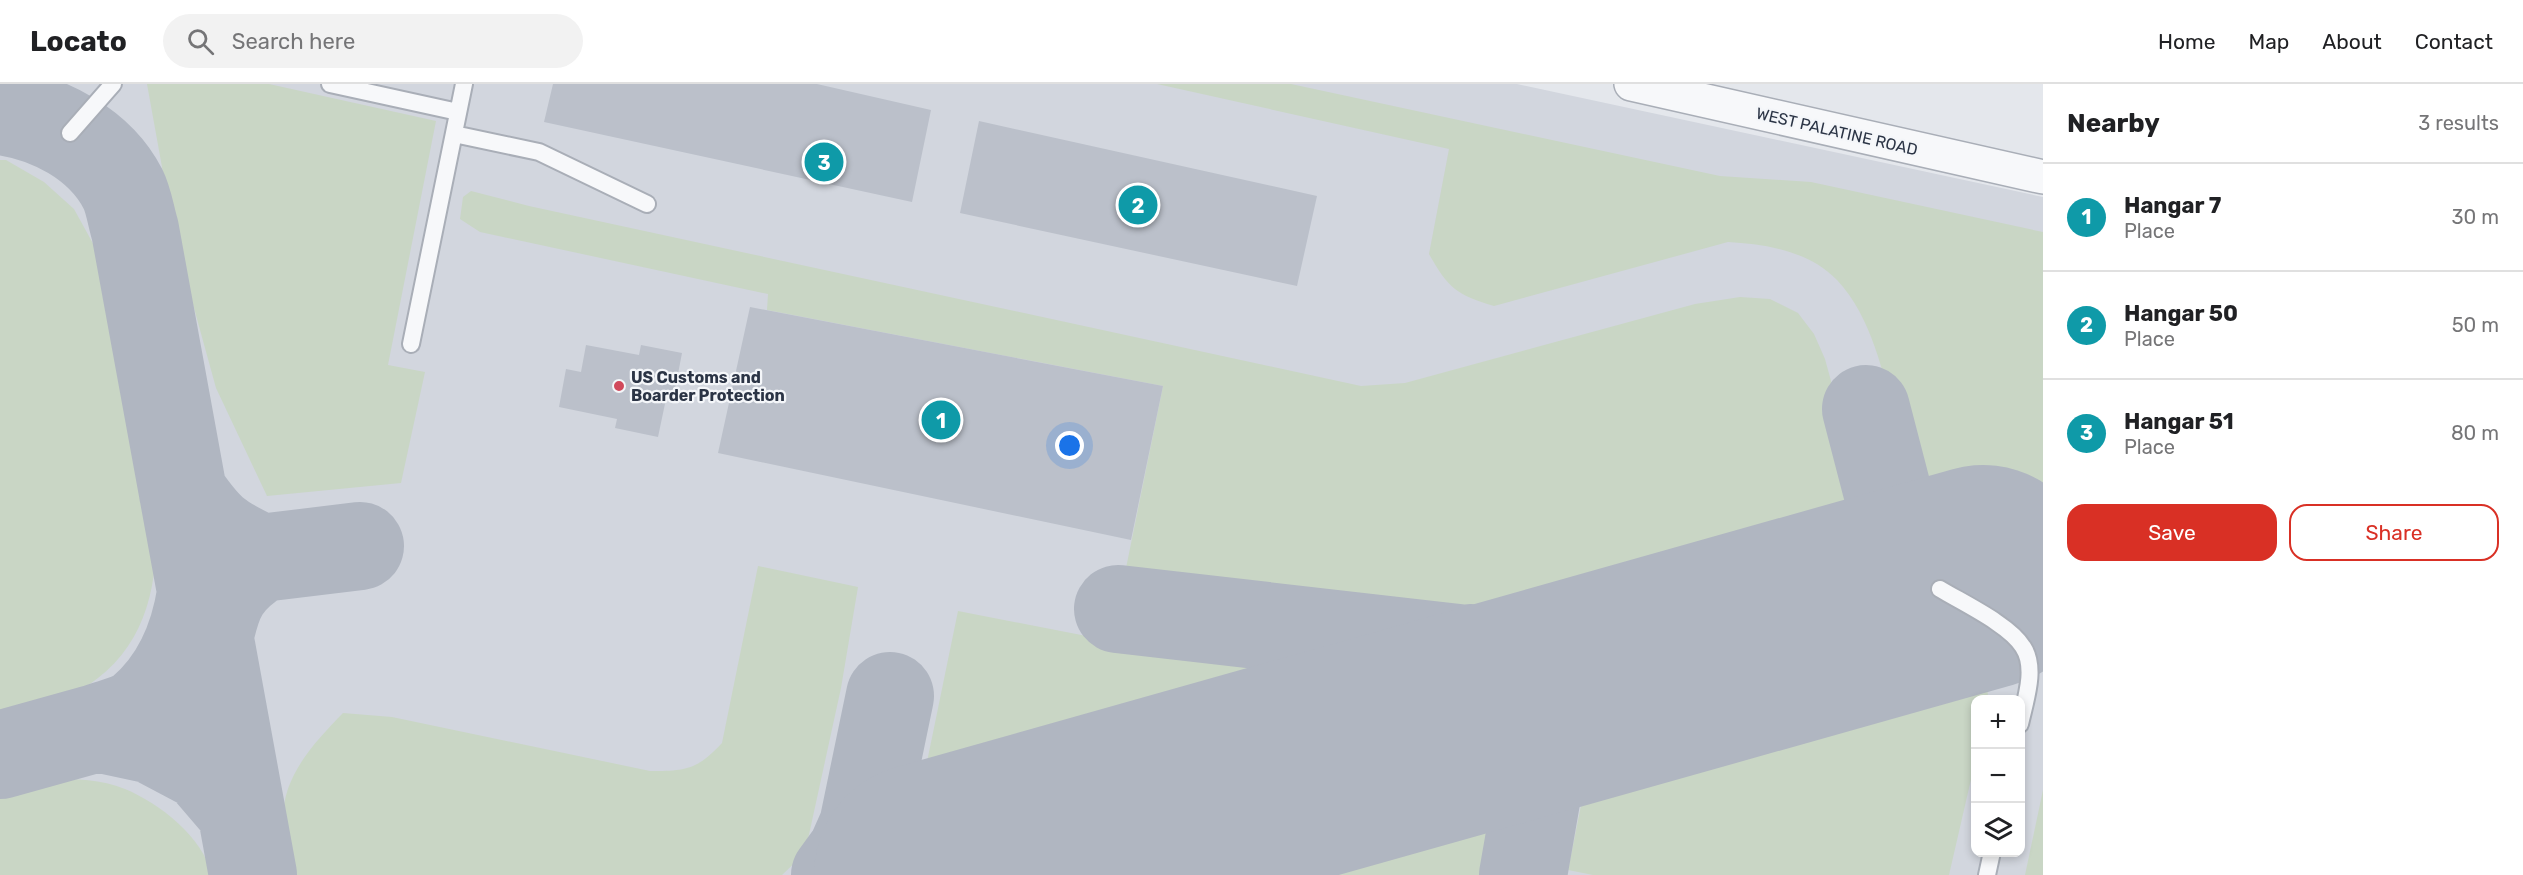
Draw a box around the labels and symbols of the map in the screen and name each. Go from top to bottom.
street label: WEST PALATINE ROAD [1754,104,1920,159]
pin: 3 [804,140,844,184]
pin: 2 [1118,182,1158,228]
place label: US Customs and Boarder Protection [631,368,785,405]
marker: US Customs and Boarder Protection [612,379,626,393]
pin: 1 [922,398,960,442]
your location [1055,431,1084,460]

